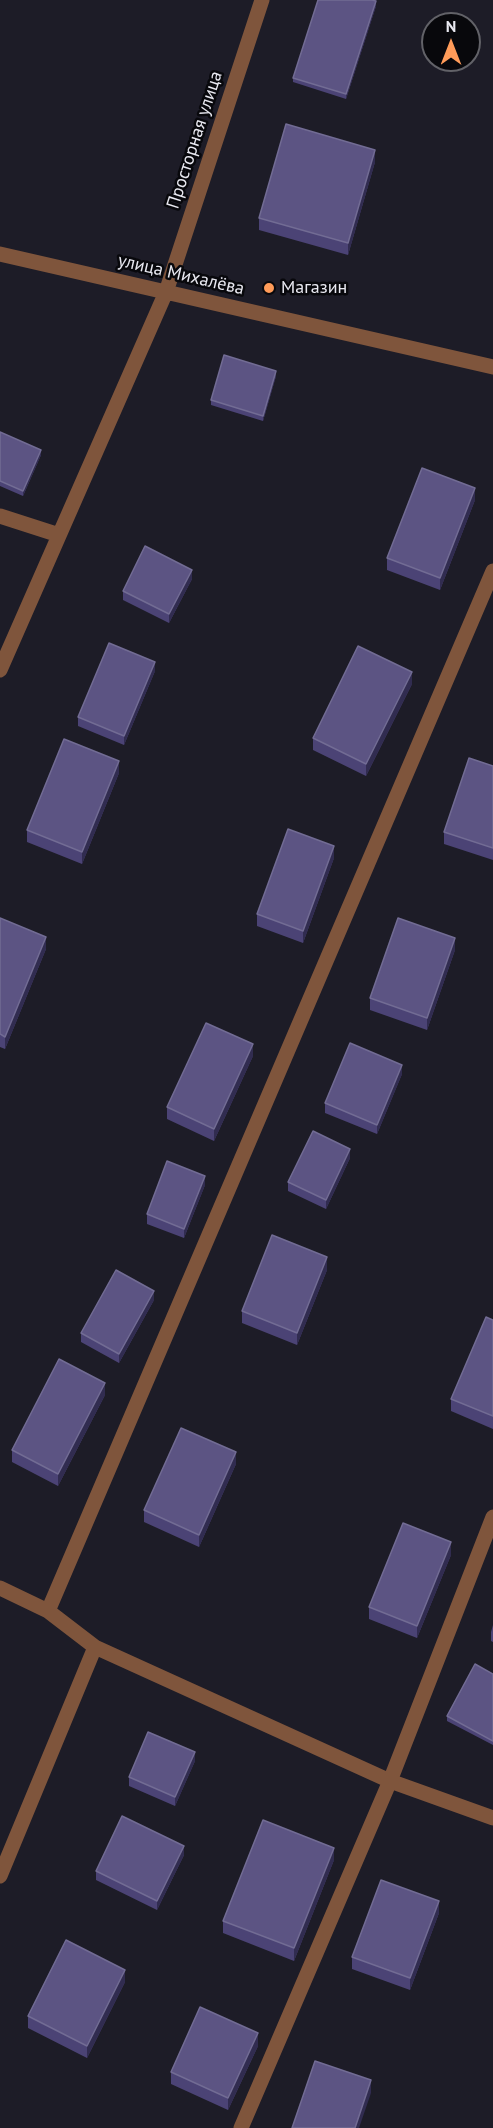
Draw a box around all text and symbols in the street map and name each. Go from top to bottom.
north arrow [421,12,481,72]
text: N [446,16,456,36]
street label: Просторная улица [163,69,227,211]
street label: улица Михалёва [116,250,246,300]
place label: Магазин [281,277,347,299]
marker: Магазин [262,281,276,295]

